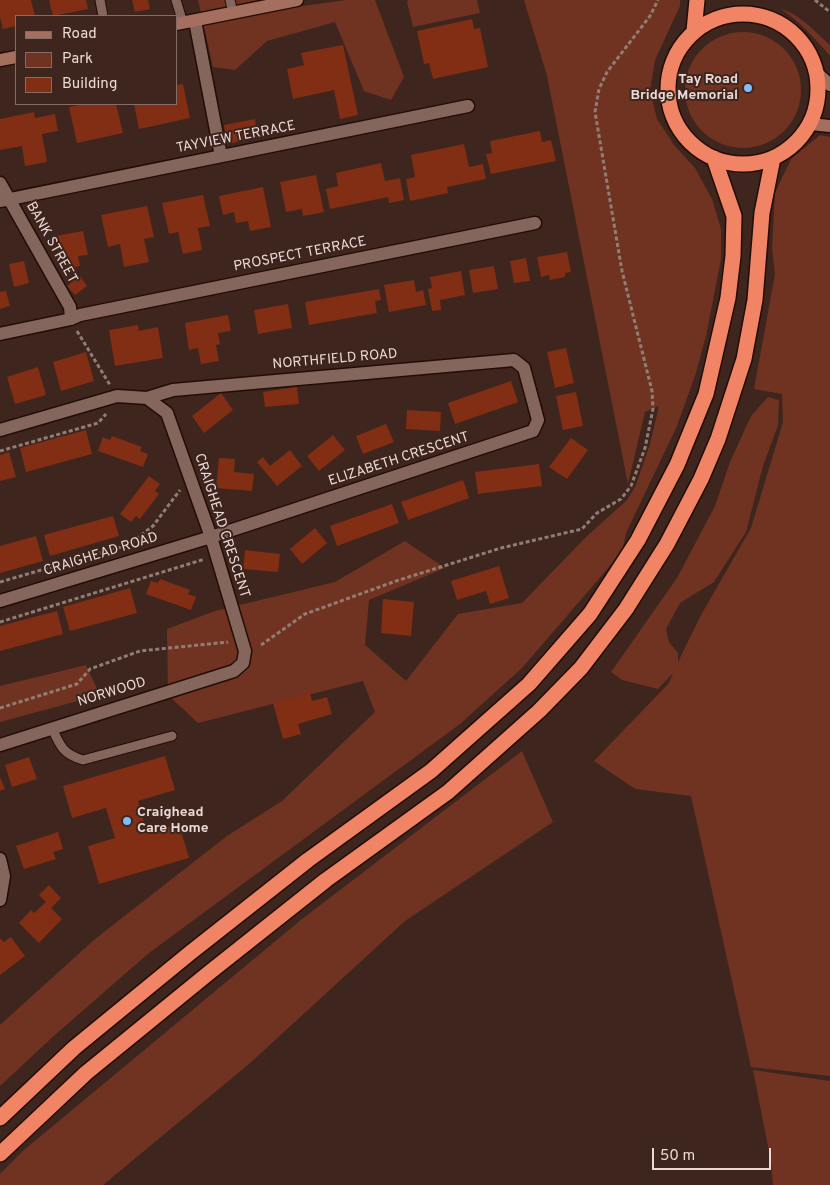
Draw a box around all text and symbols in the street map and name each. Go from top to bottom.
legend [15,15,178,105]
text: Road [62,25,97,44]
text: Park [62,50,93,69]
place label: Tay Road Bridge Memorial [630,72,738,104]
text: Building [62,75,117,94]
marker: Tay Road Bridge Memorial [742,82,754,94]
street label: TAYVIEW TERRACE [175,118,297,158]
street label: BANK STREET [22,199,80,287]
street label: PROSPECT TERRACE [232,234,368,276]
street label: NORTHFIELD ROAD [272,346,398,374]
street label: ELIZABETH CRESCENT [327,429,471,491]
street label: CRAIGHEAD CRESCENT [190,452,252,600]
street label: CRAIGHEAD ROAD [42,530,160,580]
street label: NORWOOD [76,675,148,711]
place label: Craighead Care Home [137,805,209,838]
marker: Craighead Care Home [121,815,133,827]
scale bar [655,1138,774,1170]
text: 50 m [660,1147,695,1166]

